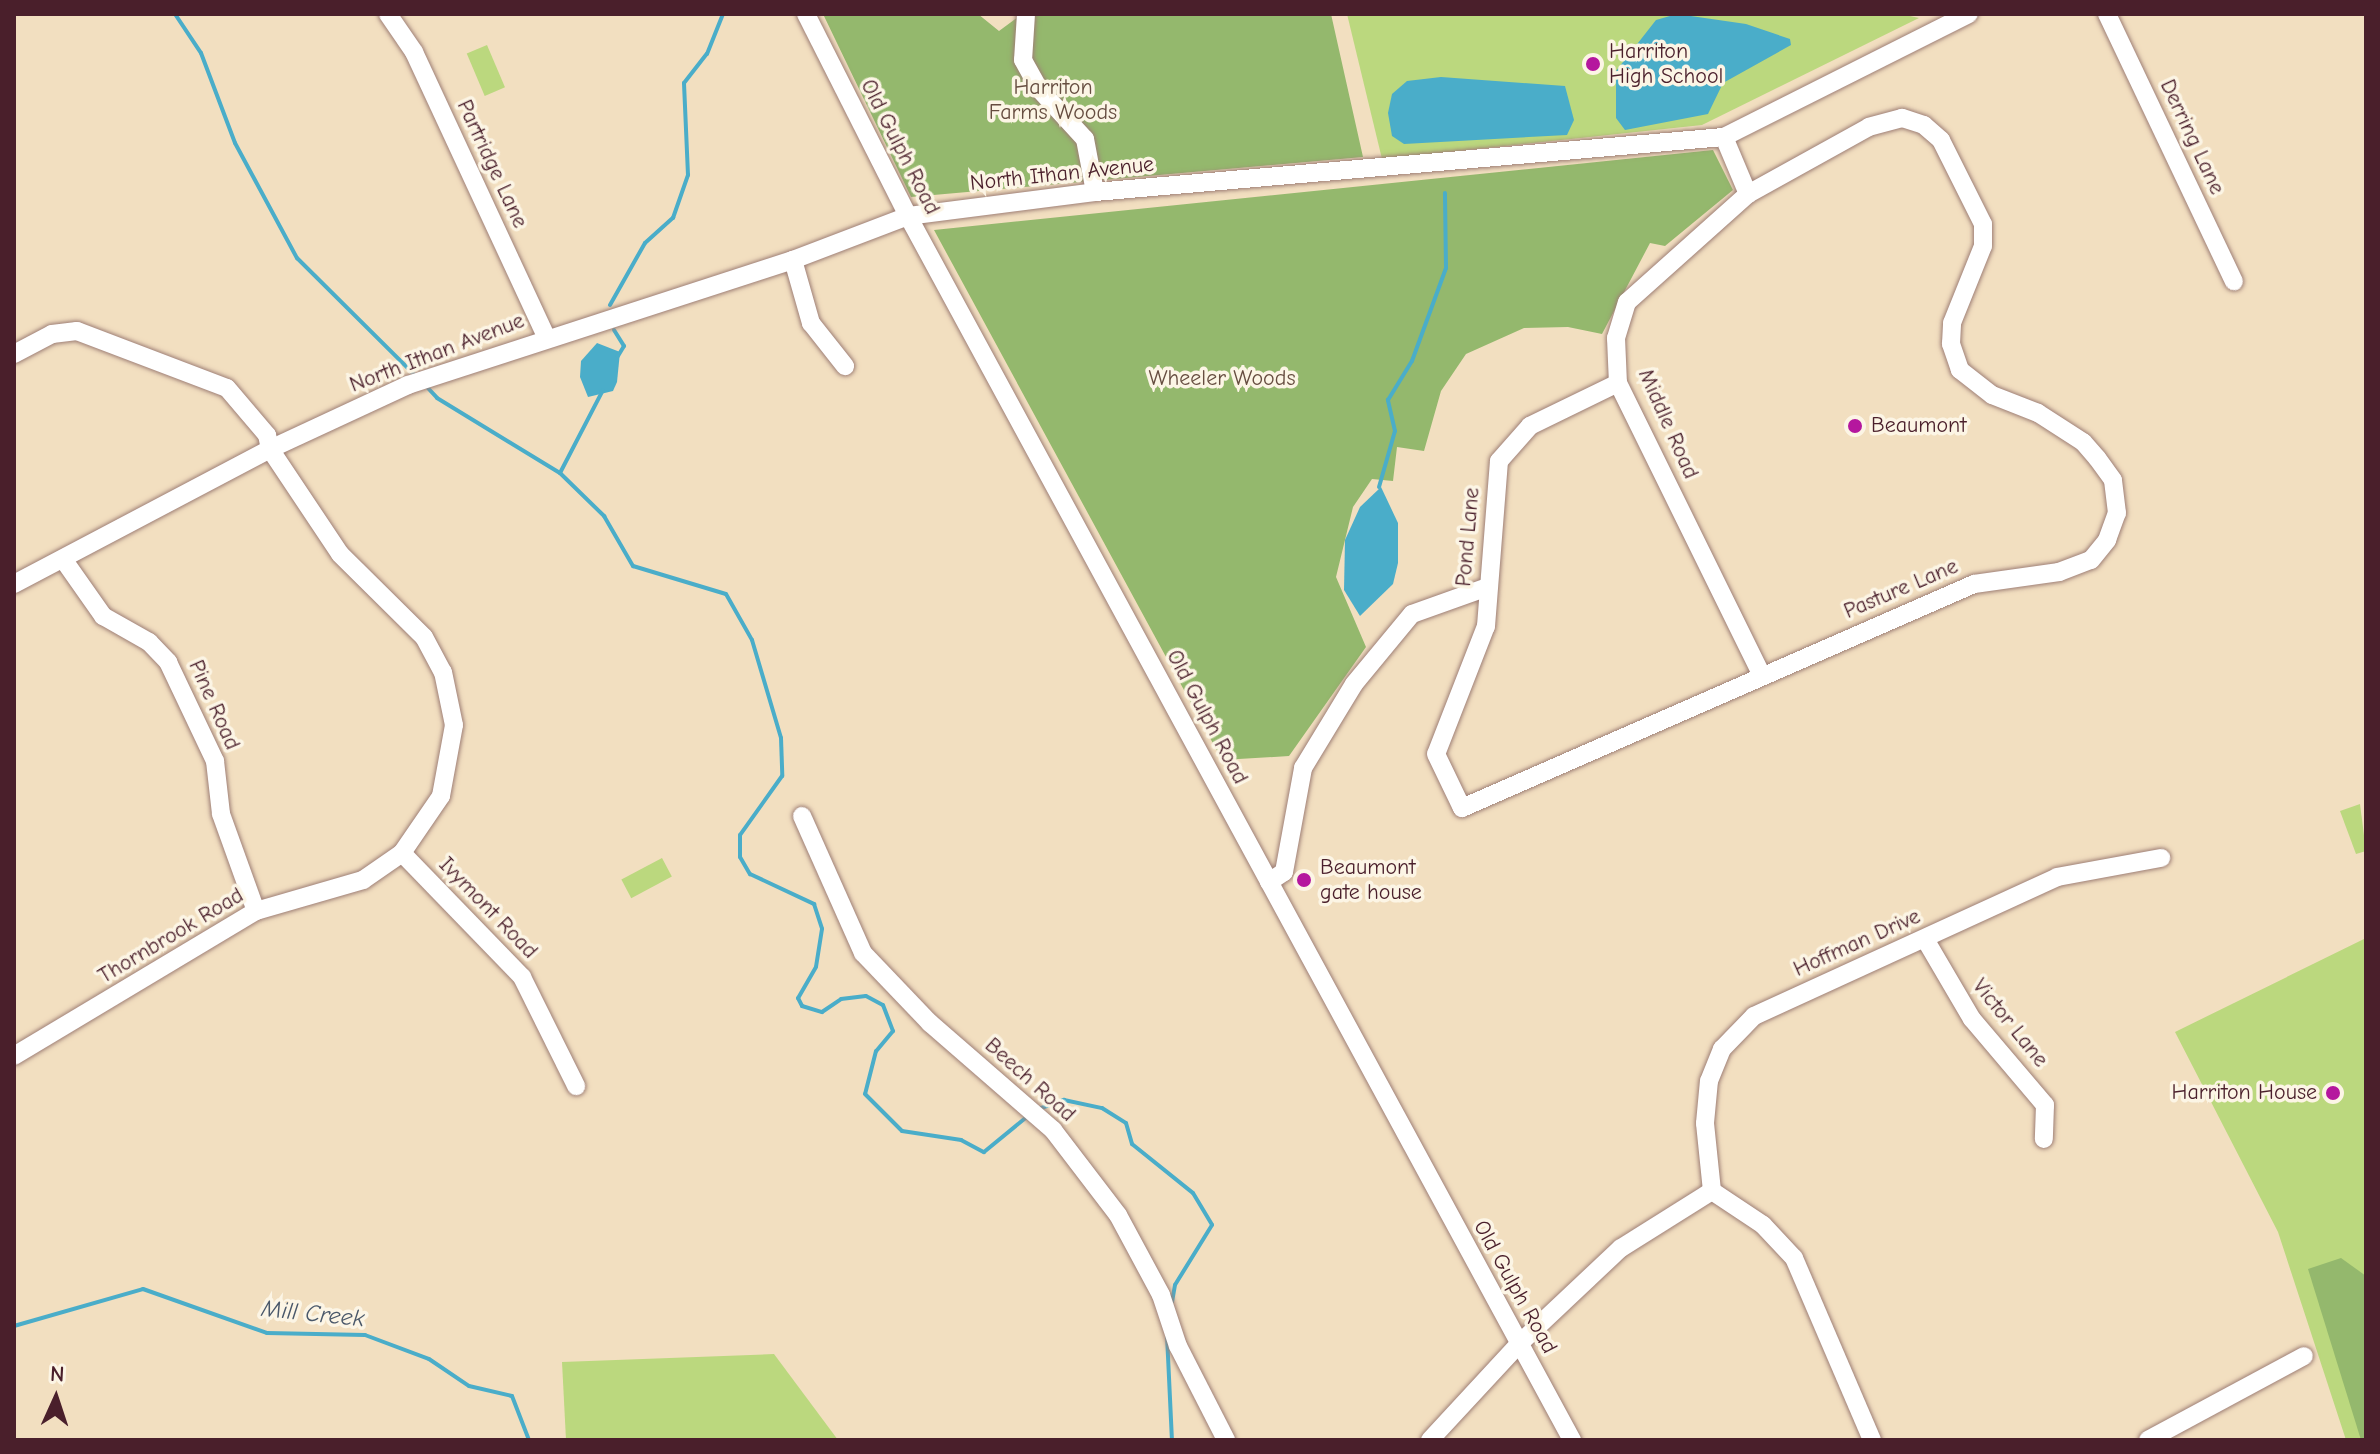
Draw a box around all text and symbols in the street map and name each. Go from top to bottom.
place label: Harriton High School [1609,38,1723,90]
marker: Harriton High School [1584,55,1602,73]
park label: Harriton Farms Woods [989,74,1117,126]
street label: Old Gulph Road [855,75,945,219]
street label: Derring Lane [2154,75,2230,199]
street label: Partridge Lane [451,96,533,232]
street label: North Ithan Avenue [969,151,1155,197]
street label: North Ithan Avenue [346,308,528,398]
street label: Middle Road [1632,365,1704,483]
park label: Wheeler Woods [1148,366,1296,392]
place label: Beaumont [1871,413,1967,439]
marker: Beaumont [1846,417,1864,435]
street label: Pond Lane [1451,486,1485,588]
street label: Pasture Lane [1840,553,1962,625]
street label: Old Gulph Road [1161,645,1253,789]
street label: Pine Road [183,656,245,754]
street label: Ivymont Road [433,852,543,964]
place label: Beaumont gate house [1320,854,1422,906]
marker: Beaumont gate house [1295,871,1313,889]
street label: Thornbrook Road [94,882,248,990]
street label: Hoffman Drive [1789,903,1925,983]
street label: Victor Lane [1966,974,2054,1072]
street label: Beech Road [979,1032,1081,1128]
place label: Harriton House [2172,1080,2317,1106]
marker: Harriton House [2324,1084,2342,1102]
street label: Old Gulph Road [1468,1216,1562,1358]
water label: Mill Creek [260,1294,366,1334]
north arrow [16,1358,96,1438]
text: N [49,1361,65,1387]

